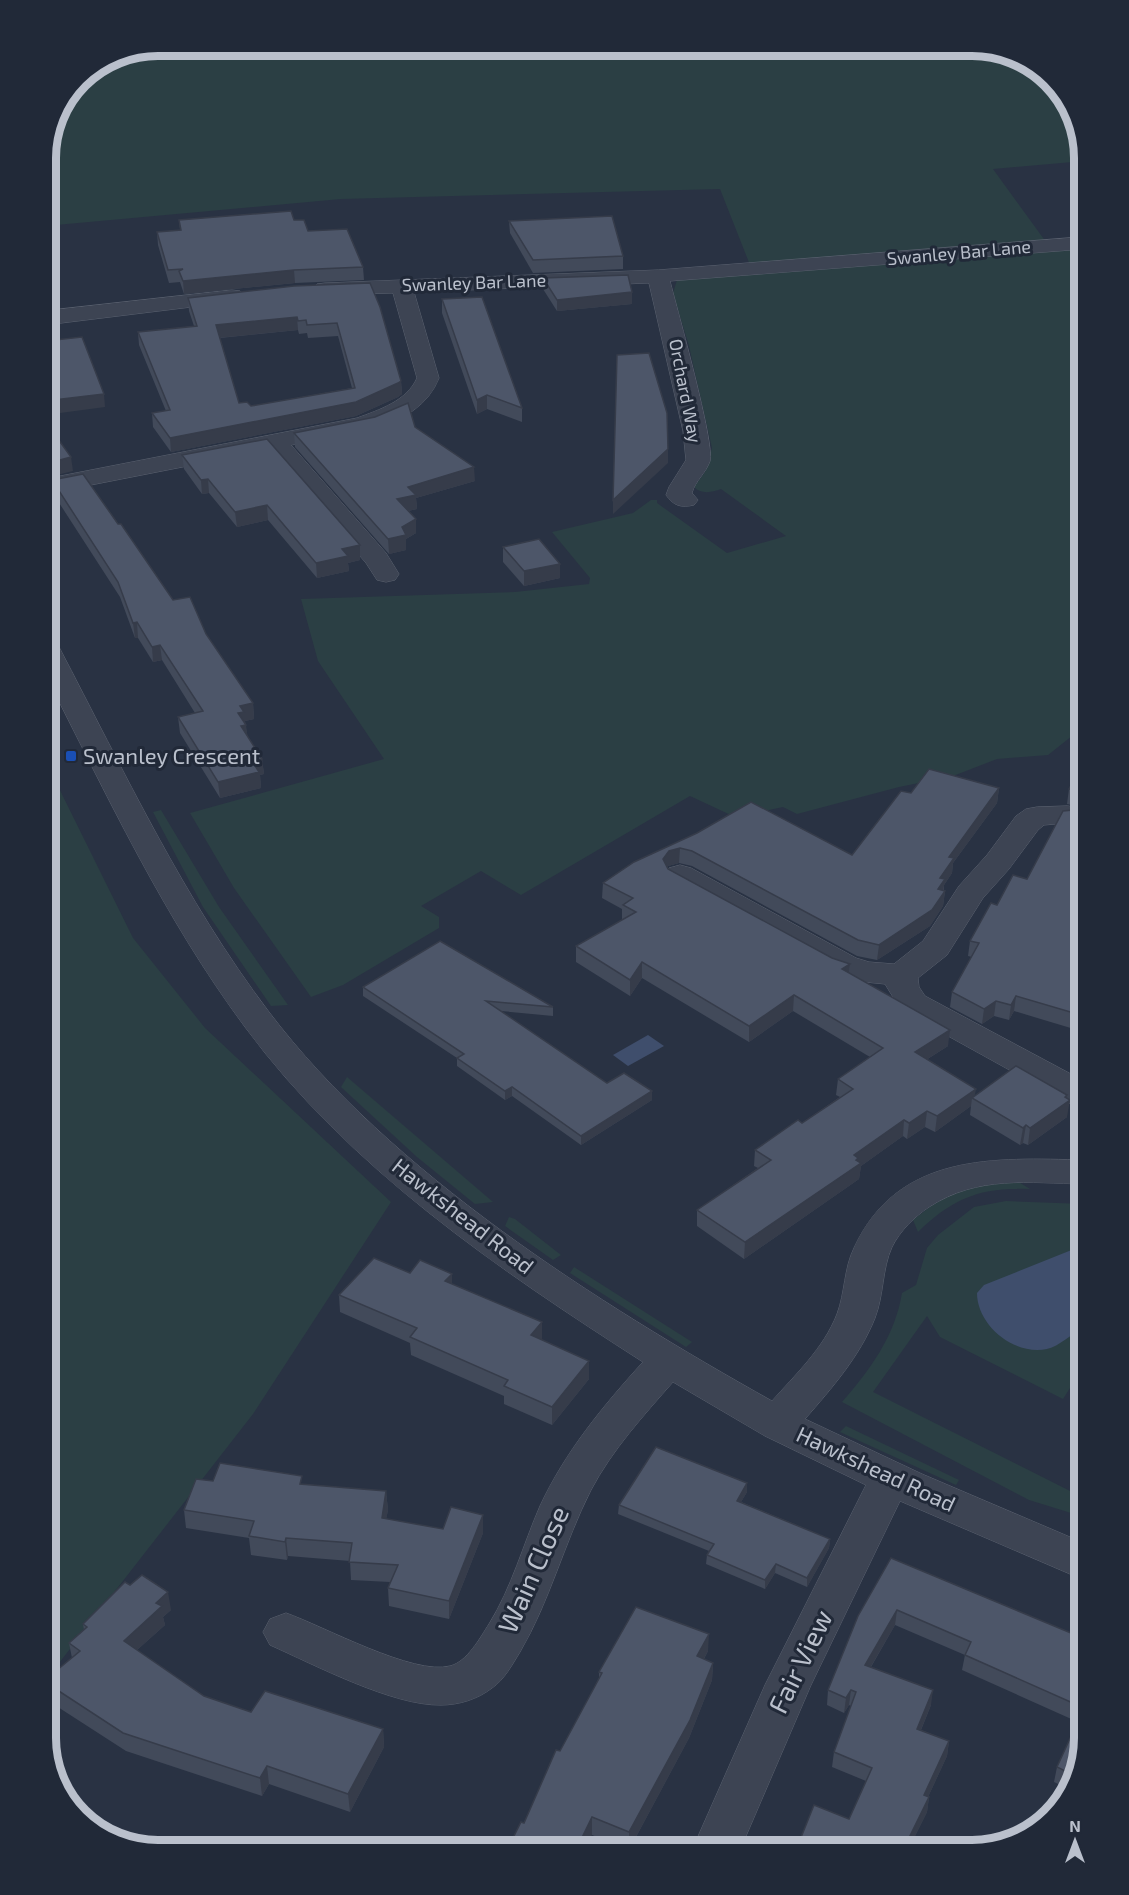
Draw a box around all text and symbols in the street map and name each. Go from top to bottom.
street label: Swanley Bar Lane [886,235,1032,269]
street label: Swanley Bar Lane [401,268,547,296]
street label: Orchard Way [665,337,707,445]
place label: Swanley Crescent [83,742,260,768]
marker: Swanley Crescent [64,749,78,763]
street label: Hawkshead Road [388,1152,539,1278]
street label: Hawkshead Road [793,1420,960,1516]
street label: Wain Close [490,1501,574,1638]
street label: Fair View [760,1604,838,1718]
north arrow [1045,1811,1105,1871]
text: N [1069,1816,1081,1835]

